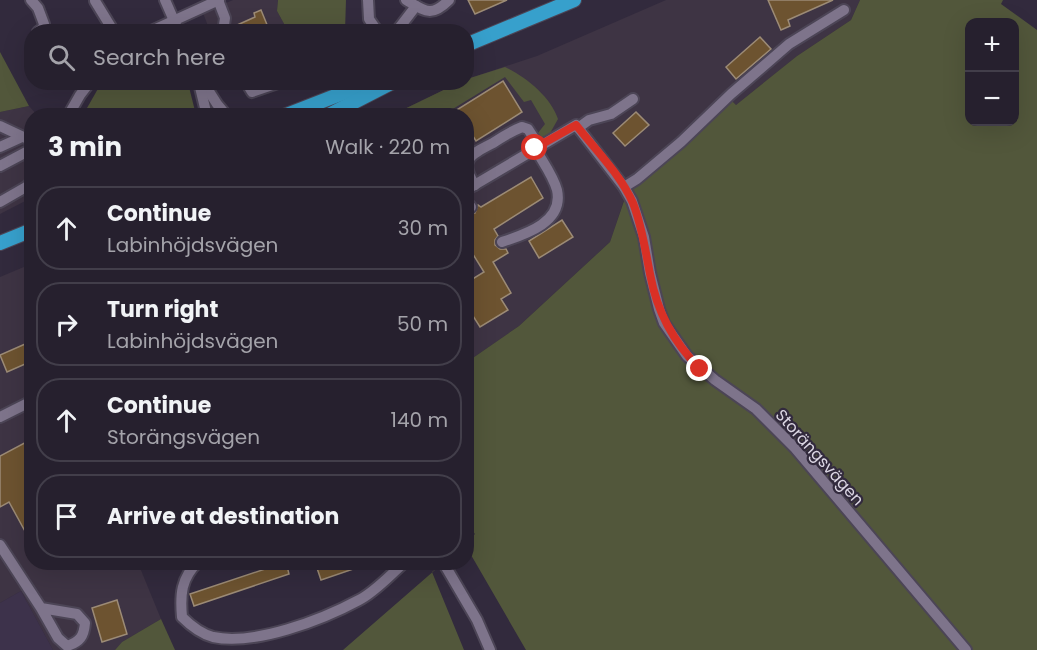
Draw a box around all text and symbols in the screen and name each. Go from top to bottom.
map controls [965,18,1019,126]
button: + [965,18,1019,72]
search box [24,24,474,90]
icon: search [45,41,78,74]
text: Search here [93,42,226,73]
button: − [965,72,1019,126]
text: 3 min [48,129,122,165]
text: Walk · 220 m [325,133,450,161]
route start [521,134,547,160]
text: Continue [107,198,211,229]
icon: ahead [50,212,83,245]
text: 30 m [398,214,448,242]
text: Labinhöjdsvägen [107,231,278,259]
text: Turn right [107,294,218,325]
icon: right [50,308,83,341]
text: 50 m [397,310,448,338]
text: Labinhöjdsvägen [107,327,278,355]
route end [686,355,712,381]
text: Continue [107,390,211,421]
icon: ahead [50,404,83,437]
street label: Storängsvägen [770,404,869,511]
text: 140 m [391,406,448,434]
text: Storängsvägen [107,423,260,451]
icon: arrive [50,500,83,533]
text: Arrive at destination [107,501,339,532]

